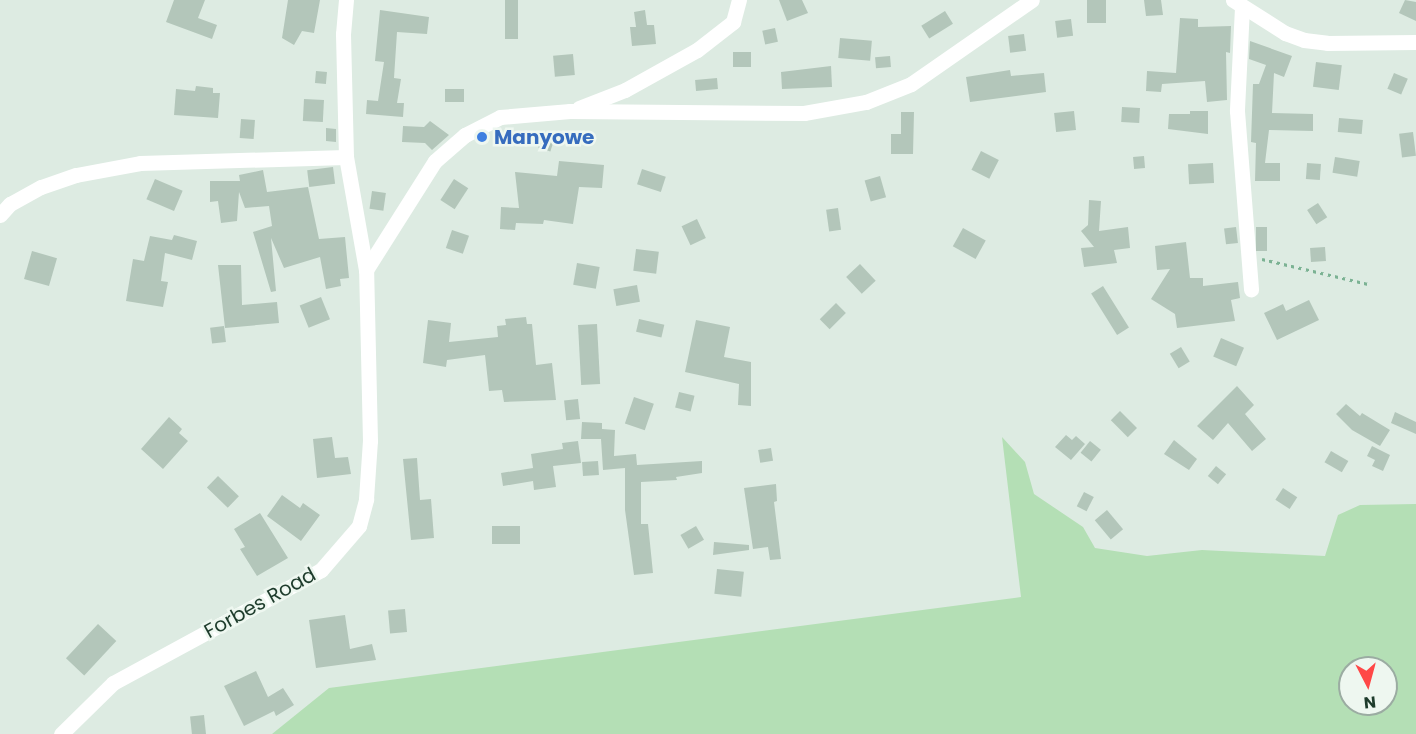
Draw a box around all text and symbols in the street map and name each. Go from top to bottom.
place label: Manyowe [494,125,594,149]
marker: Manyowe [475,130,489,144]
street label: Forbes Road [200,562,320,644]
north arrow [1338,656,1398,716]
text: N [1363,690,1377,714]

